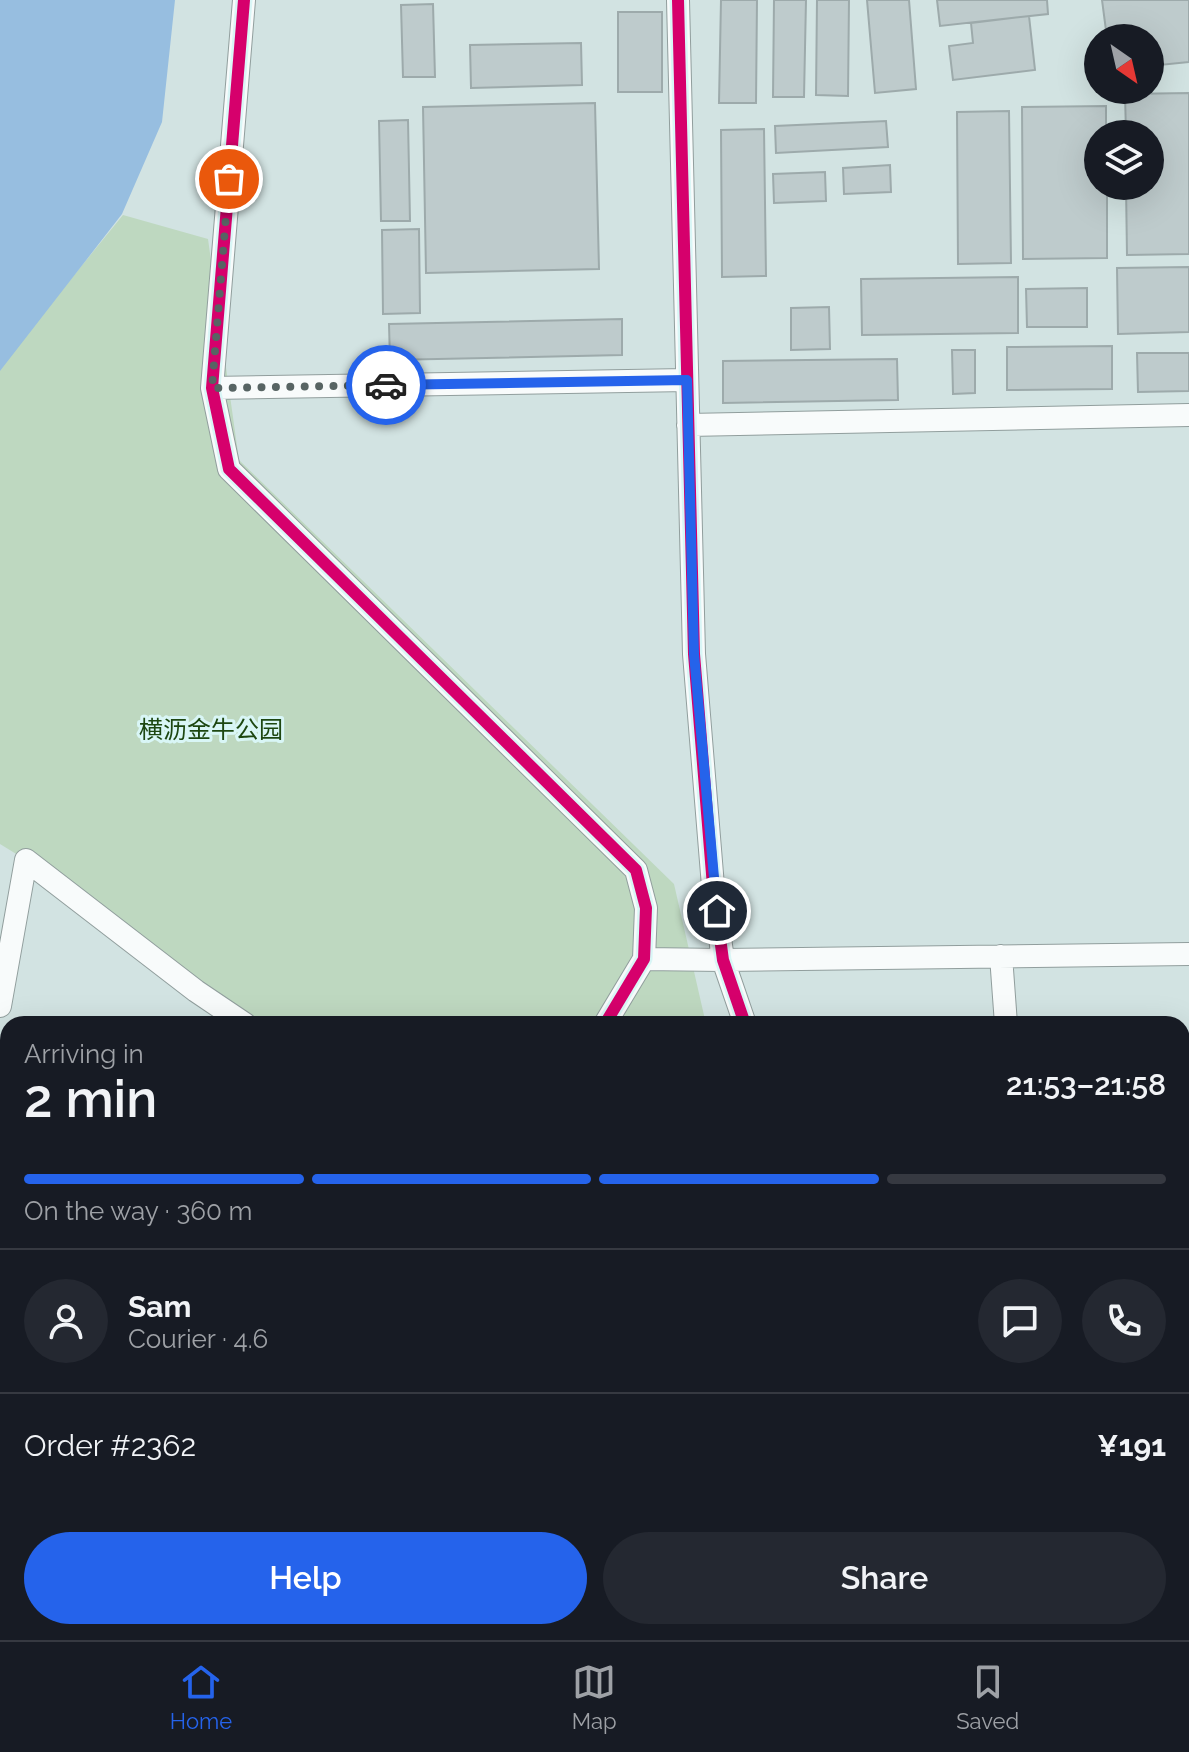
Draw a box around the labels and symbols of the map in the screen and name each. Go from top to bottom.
north arrow [1084,24,1164,104]
pin [195,145,263,213]
courier [346,345,426,425]
park label: 横沥金牛公园 [139,715,283,744]
pin [683,877,751,945]

